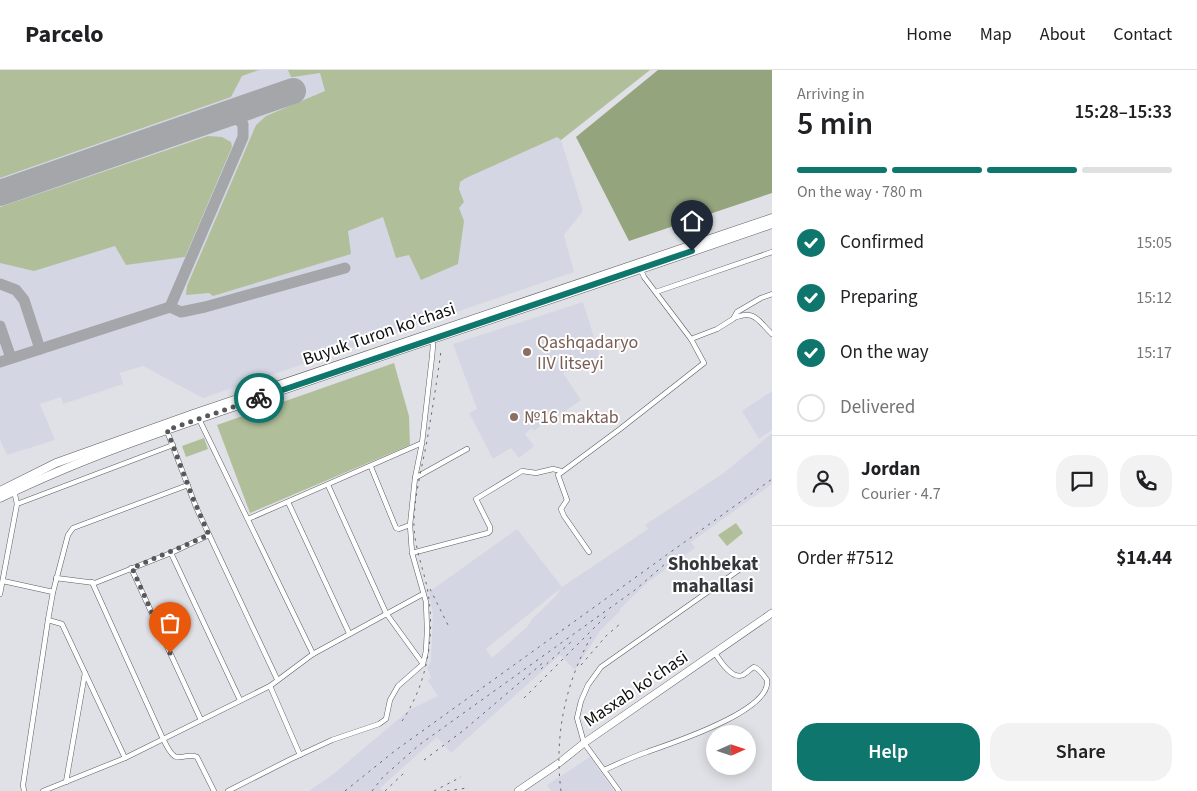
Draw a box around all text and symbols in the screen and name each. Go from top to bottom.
text: Parcelo [25,17,104,52]
text: Home [906,22,952,47]
text: Map [980,22,1012,47]
text: About [1040,22,1085,47]
text: Contact [1113,22,1172,47]
text: Arriving in [797,83,865,105]
text: 15:28–15:33 [1074,99,1172,126]
text: 5 min [797,101,873,147]
text: On the way · 780 m [797,181,922,203]
pin [671,200,713,251]
icon: home [678,207,706,235]
icon: check [797,229,825,257]
text: Confirmed [840,229,924,256]
text: 15:05 [1136,232,1172,254]
icon: check [797,284,825,312]
text: Preparing [840,284,918,311]
text: 15:12 [1136,287,1172,309]
street label: Buyuk Turon ko'chasi [299,296,459,372]
place label: Qashqadaryo IIV litseyi [537,330,638,376]
icon: check [797,339,825,367]
text: On the way [840,339,929,366]
text: 15:17 [1136,342,1172,364]
marker: Qashqadaryo IIV litseyi [521,346,533,358]
courier [234,373,284,423]
icon: bike [245,384,273,412]
text: Delivered [840,394,915,421]
place label: №16 maktab [524,405,619,430]
marker: №16 maktab [508,411,520,423]
button: person [797,455,849,507]
button: chat [1056,455,1108,507]
button: phone [1120,455,1172,507]
text: Jordan [861,456,920,483]
text: Courier · 4.7 [861,483,941,505]
text: Order #7512 [797,545,894,572]
text: $14.44 [1116,545,1172,572]
district label: Shohbekat mahallasi [668,551,758,600]
pin [149,602,191,653]
icon: bag [156,609,184,637]
street label: Masxab ko'chasi [579,645,693,733]
button: Help [797,723,980,781]
button: Share [990,723,1172,781]
north arrow [706,725,756,775]
map controls [706,725,756,775]

